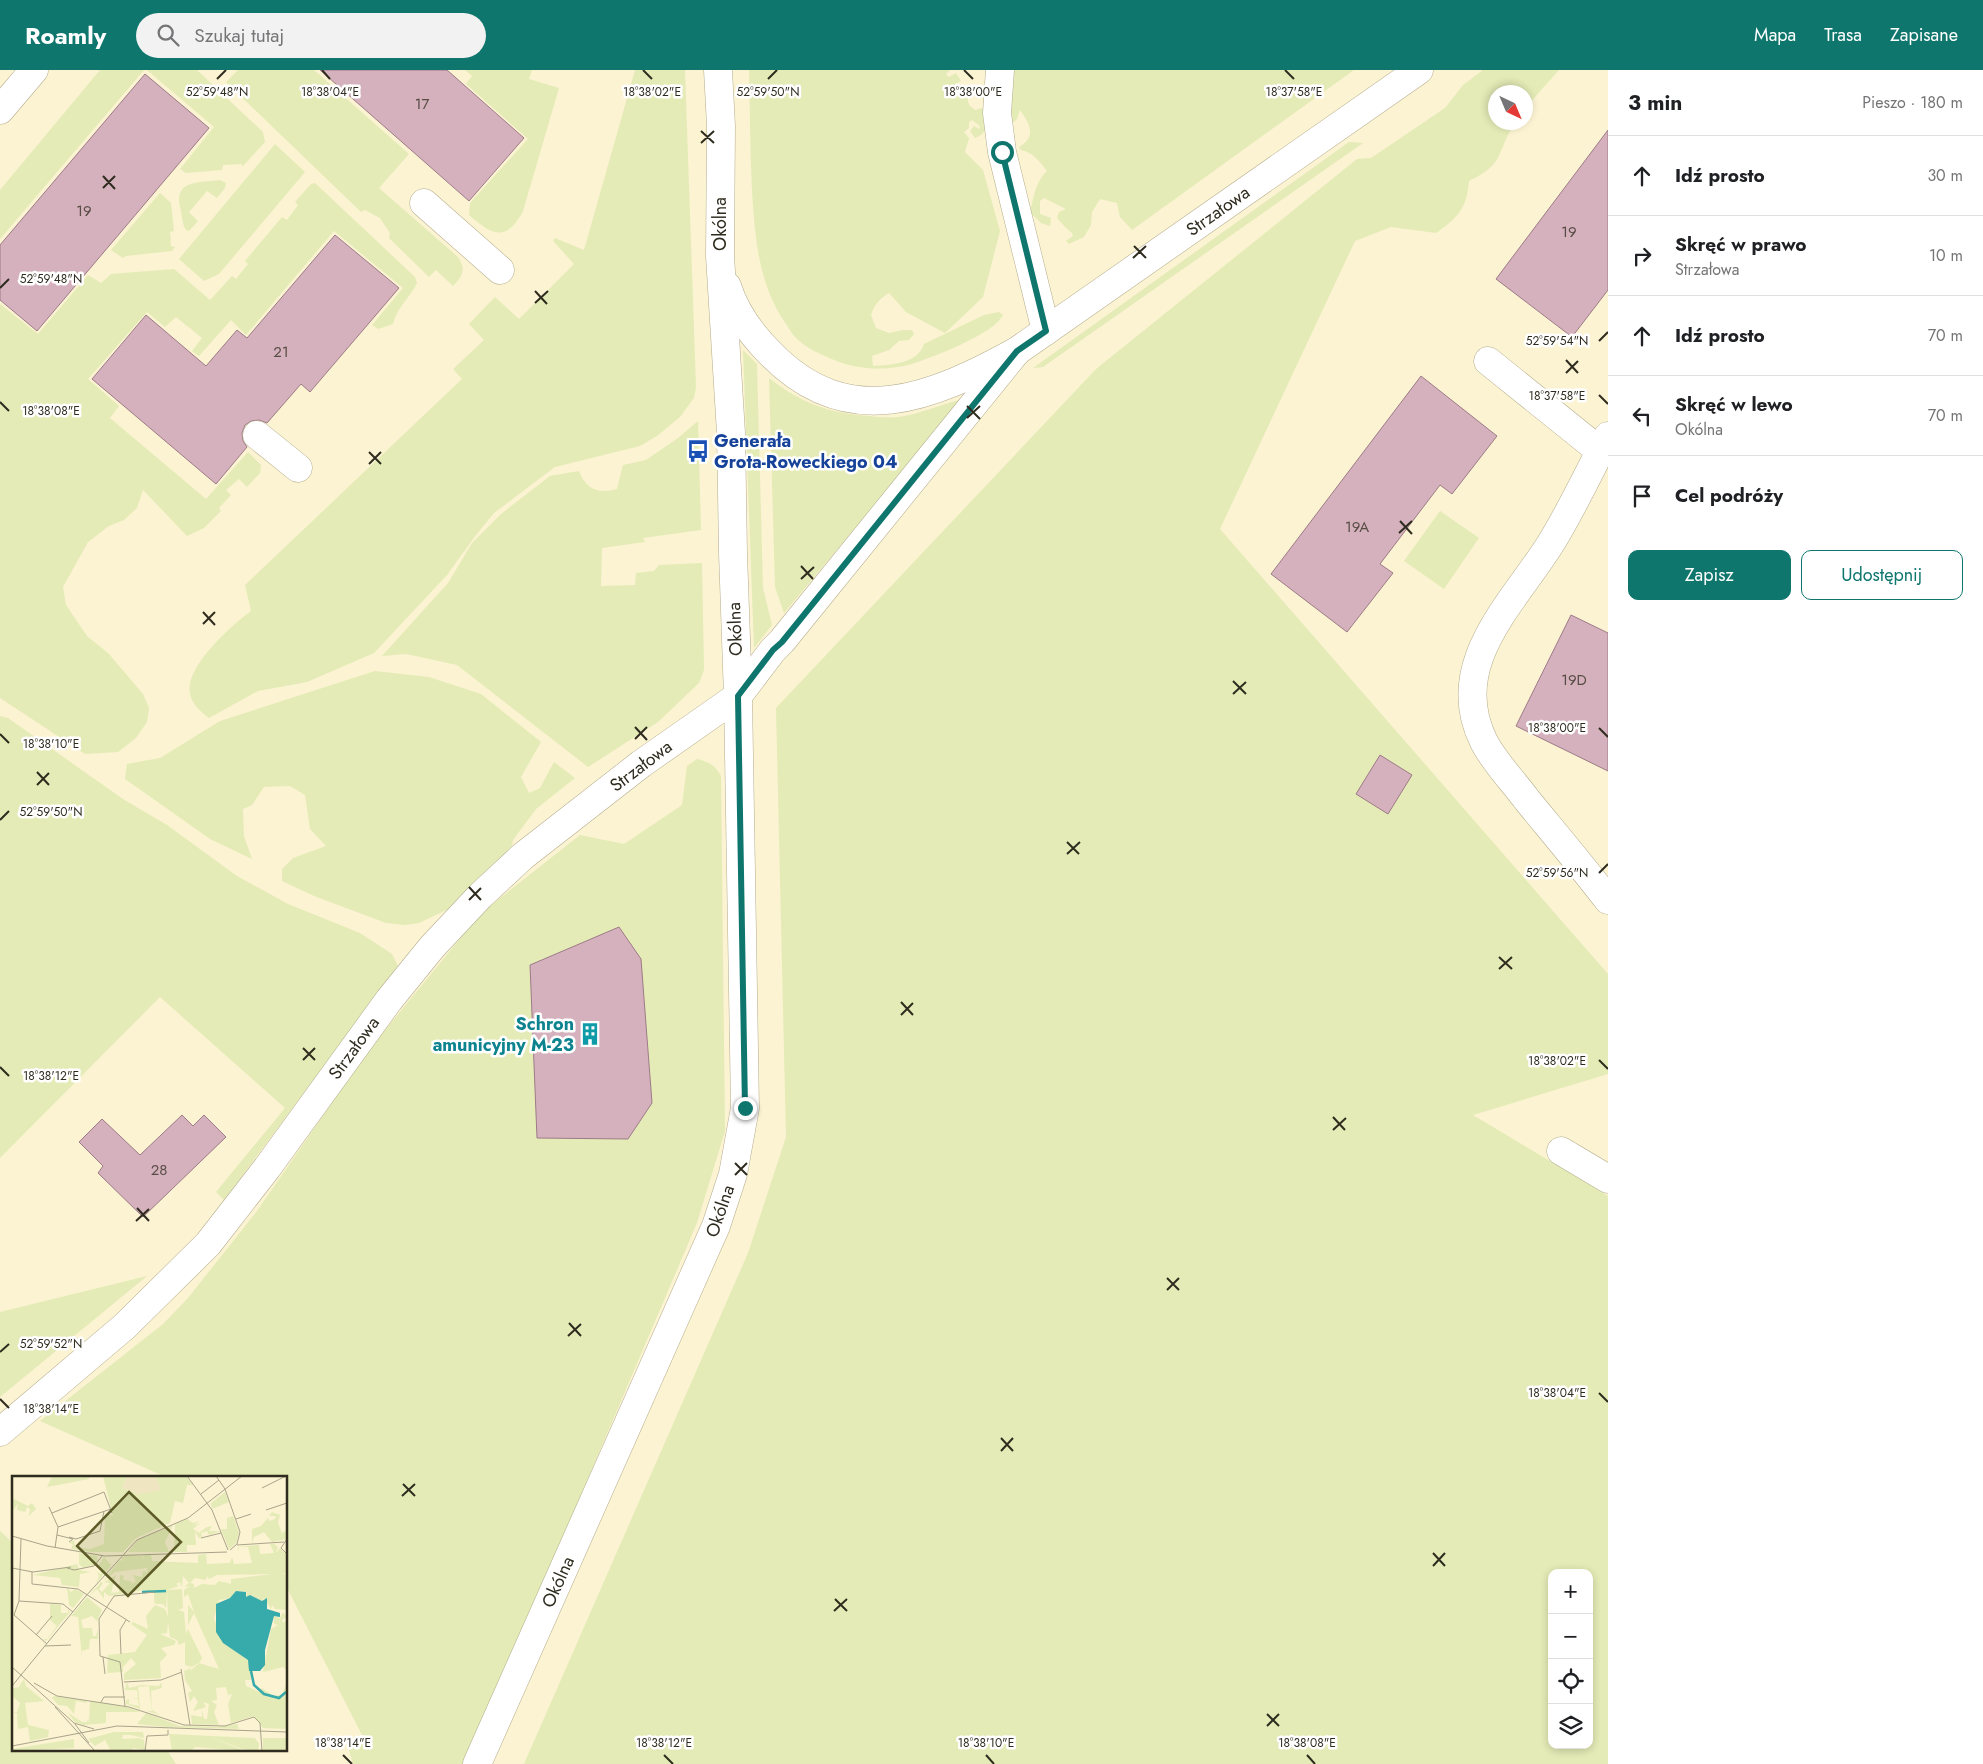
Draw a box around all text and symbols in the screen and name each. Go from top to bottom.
search box [136,13,486,58]
text: Roamly [25,18,106,53]
icon: search [154,21,182,49]
text: Szukaj tutaj [194,22,284,49]
text: Mapa [1754,22,1796,48]
text: Trasa [1824,22,1862,48]
text: Zapisane [1890,22,1958,48]
text: 52°59'48"N [186,83,248,101]
text: 18°38'04"E [301,83,359,101]
text: 18°38'02"E [623,83,681,101]
text: 52°59'50"N [737,83,799,101]
text: 18°38'00"E [944,83,1002,101]
text: 18°37'58"E [1266,83,1322,101]
north arrow [1488,85,1533,130]
text: 3 min [1628,88,1682,118]
text: Pieszo · 180 m [1862,91,1963,114]
house number: 17 [415,93,429,115]
route start [991,141,1014,164]
icon: ahead [1628,162,1656,190]
text: Idź prosto [1675,162,1765,189]
text: 30 m [1927,164,1963,187]
street label: Strzałowa [1181,180,1255,242]
street label: Okólna [707,197,733,251]
house number: 19 [76,200,92,222]
house number: 19 [1561,221,1577,243]
text: Skręć w prawo [1675,231,1807,258]
icon: right [1628,242,1656,270]
text: 10 m [1929,244,1963,267]
text: Strzałowa [1675,258,1739,281]
text: 52°59'48"N [20,270,82,288]
icon: ahead [1628,322,1656,350]
text: Idź prosto [1675,322,1765,349]
text: 70 m [1928,324,1963,347]
text: 52°59'54"N [1526,332,1588,350]
house number: 21 [273,341,289,363]
text: 18°37'58"E [1529,387,1585,405]
text: Skręć w lewo [1675,391,1793,418]
text: 18°38'08"E [22,402,80,420]
icon: left [1628,402,1656,430]
text: 70 m [1928,404,1963,427]
text: Okólna [1675,418,1723,441]
place label: Generała Grota-Roweckiego 04 [714,428,898,475]
bus stop icon: Generała Grota-Roweckiego 04 [685,438,711,464]
icon: arrive [1628,482,1656,510]
text: Cel podróży [1675,482,1783,509]
house number: 19A [1345,516,1369,538]
button: Zapisz [1628,550,1791,600]
button: Udostępnij [1801,550,1963,600]
street label: Okólna [721,602,749,656]
house number: 19D [1561,669,1587,691]
text: 18°38'00"E [1528,719,1586,737]
street label: Strzałowa [604,734,678,798]
text: 18°38'10"E [23,735,79,753]
text: 52°59'50"N [20,803,82,821]
text: 52°59'56"N [1526,864,1588,882]
street label: Strzałowa [322,1011,386,1085]
place label: Schron amunicyjny M-23 [433,1011,574,1058]
building icon: Schron amunicyjny M-23 [577,1021,603,1047]
text: 18°38'02"E [1528,1052,1586,1070]
text: 18°38'12"E [23,1067,79,1085]
route end [734,1097,757,1120]
house number: 28 [151,1159,167,1181]
street label: Okólna [699,1181,741,1241]
text: 52°59'52"N [20,1335,82,1353]
text: 18°38'04"E [1528,1384,1586,1402]
text: 18°38'14"E [23,1400,79,1418]
inset map [12,1476,288,1752]
street label: Okólna [535,1552,581,1612]
map controls [1548,1569,1593,1749]
button: + [1548,1569,1593,1614]
button: − [1548,1614,1593,1659]
button: locate [1548,1659,1593,1704]
button: layers [1548,1704,1593,1749]
text: 18°38'14"E [315,1734,371,1752]
text: 18°38'12"E [636,1734,692,1752]
text: 18°38'10"E [958,1734,1014,1752]
text: 18°38'08"E [1278,1734,1336,1752]

